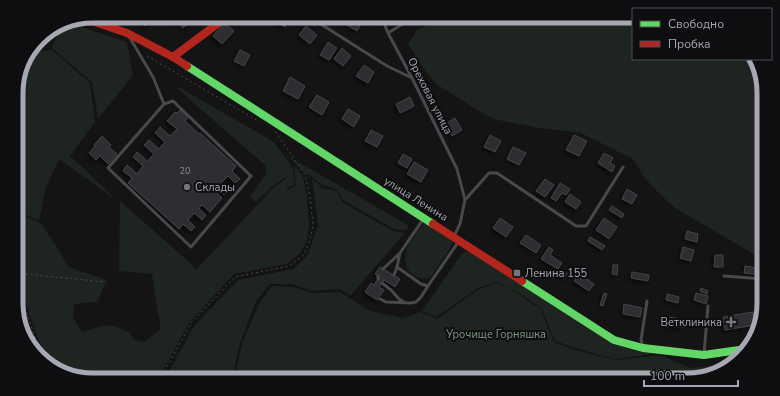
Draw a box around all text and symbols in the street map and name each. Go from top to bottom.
legend [632,8,772,60]
text: Свободно [668,16,724,32]
text: Пробка [668,36,711,52]
street label: Ореховая улица [404,55,456,137]
house number: 20 [180,165,190,177]
street label: улица Ленина [381,173,451,225]
place label: Склады [195,180,235,195]
marker: Склады [182,182,192,192]
place label: Ленина 155 [525,266,587,281]
marker: Ленина 155 [512,268,522,278]
place label: Ветклиника [661,315,722,330]
marker: Ветклиника [725,316,737,328]
park label: Урочище Горняшка [445,327,546,342]
scale bar [644,362,738,388]
text: 100 m [650,368,685,384]

